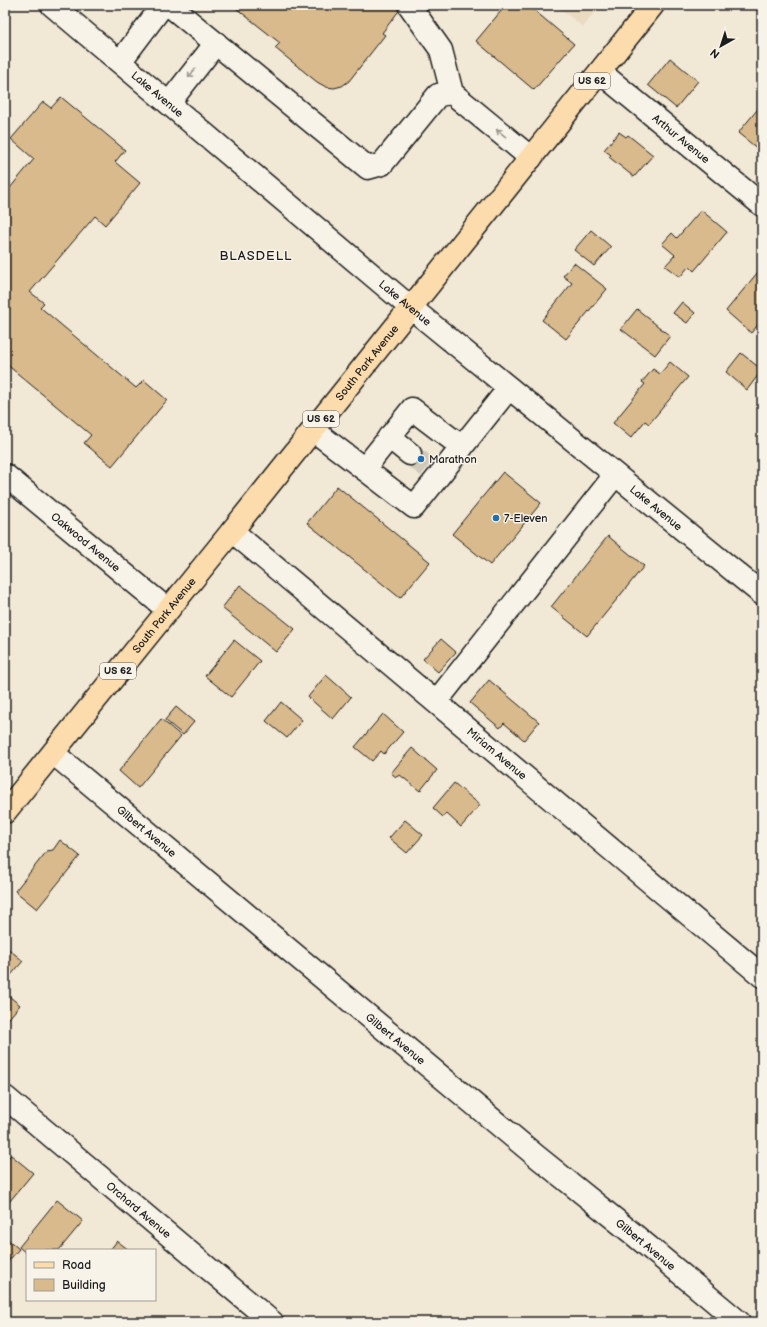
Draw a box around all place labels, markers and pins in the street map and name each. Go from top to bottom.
place label: Marathon [429,453,477,466]
marker: Marathon [416,454,426,464]
place label: 7-Eleven [504,512,547,525]
marker: 7-Eleven [491,513,501,523]

